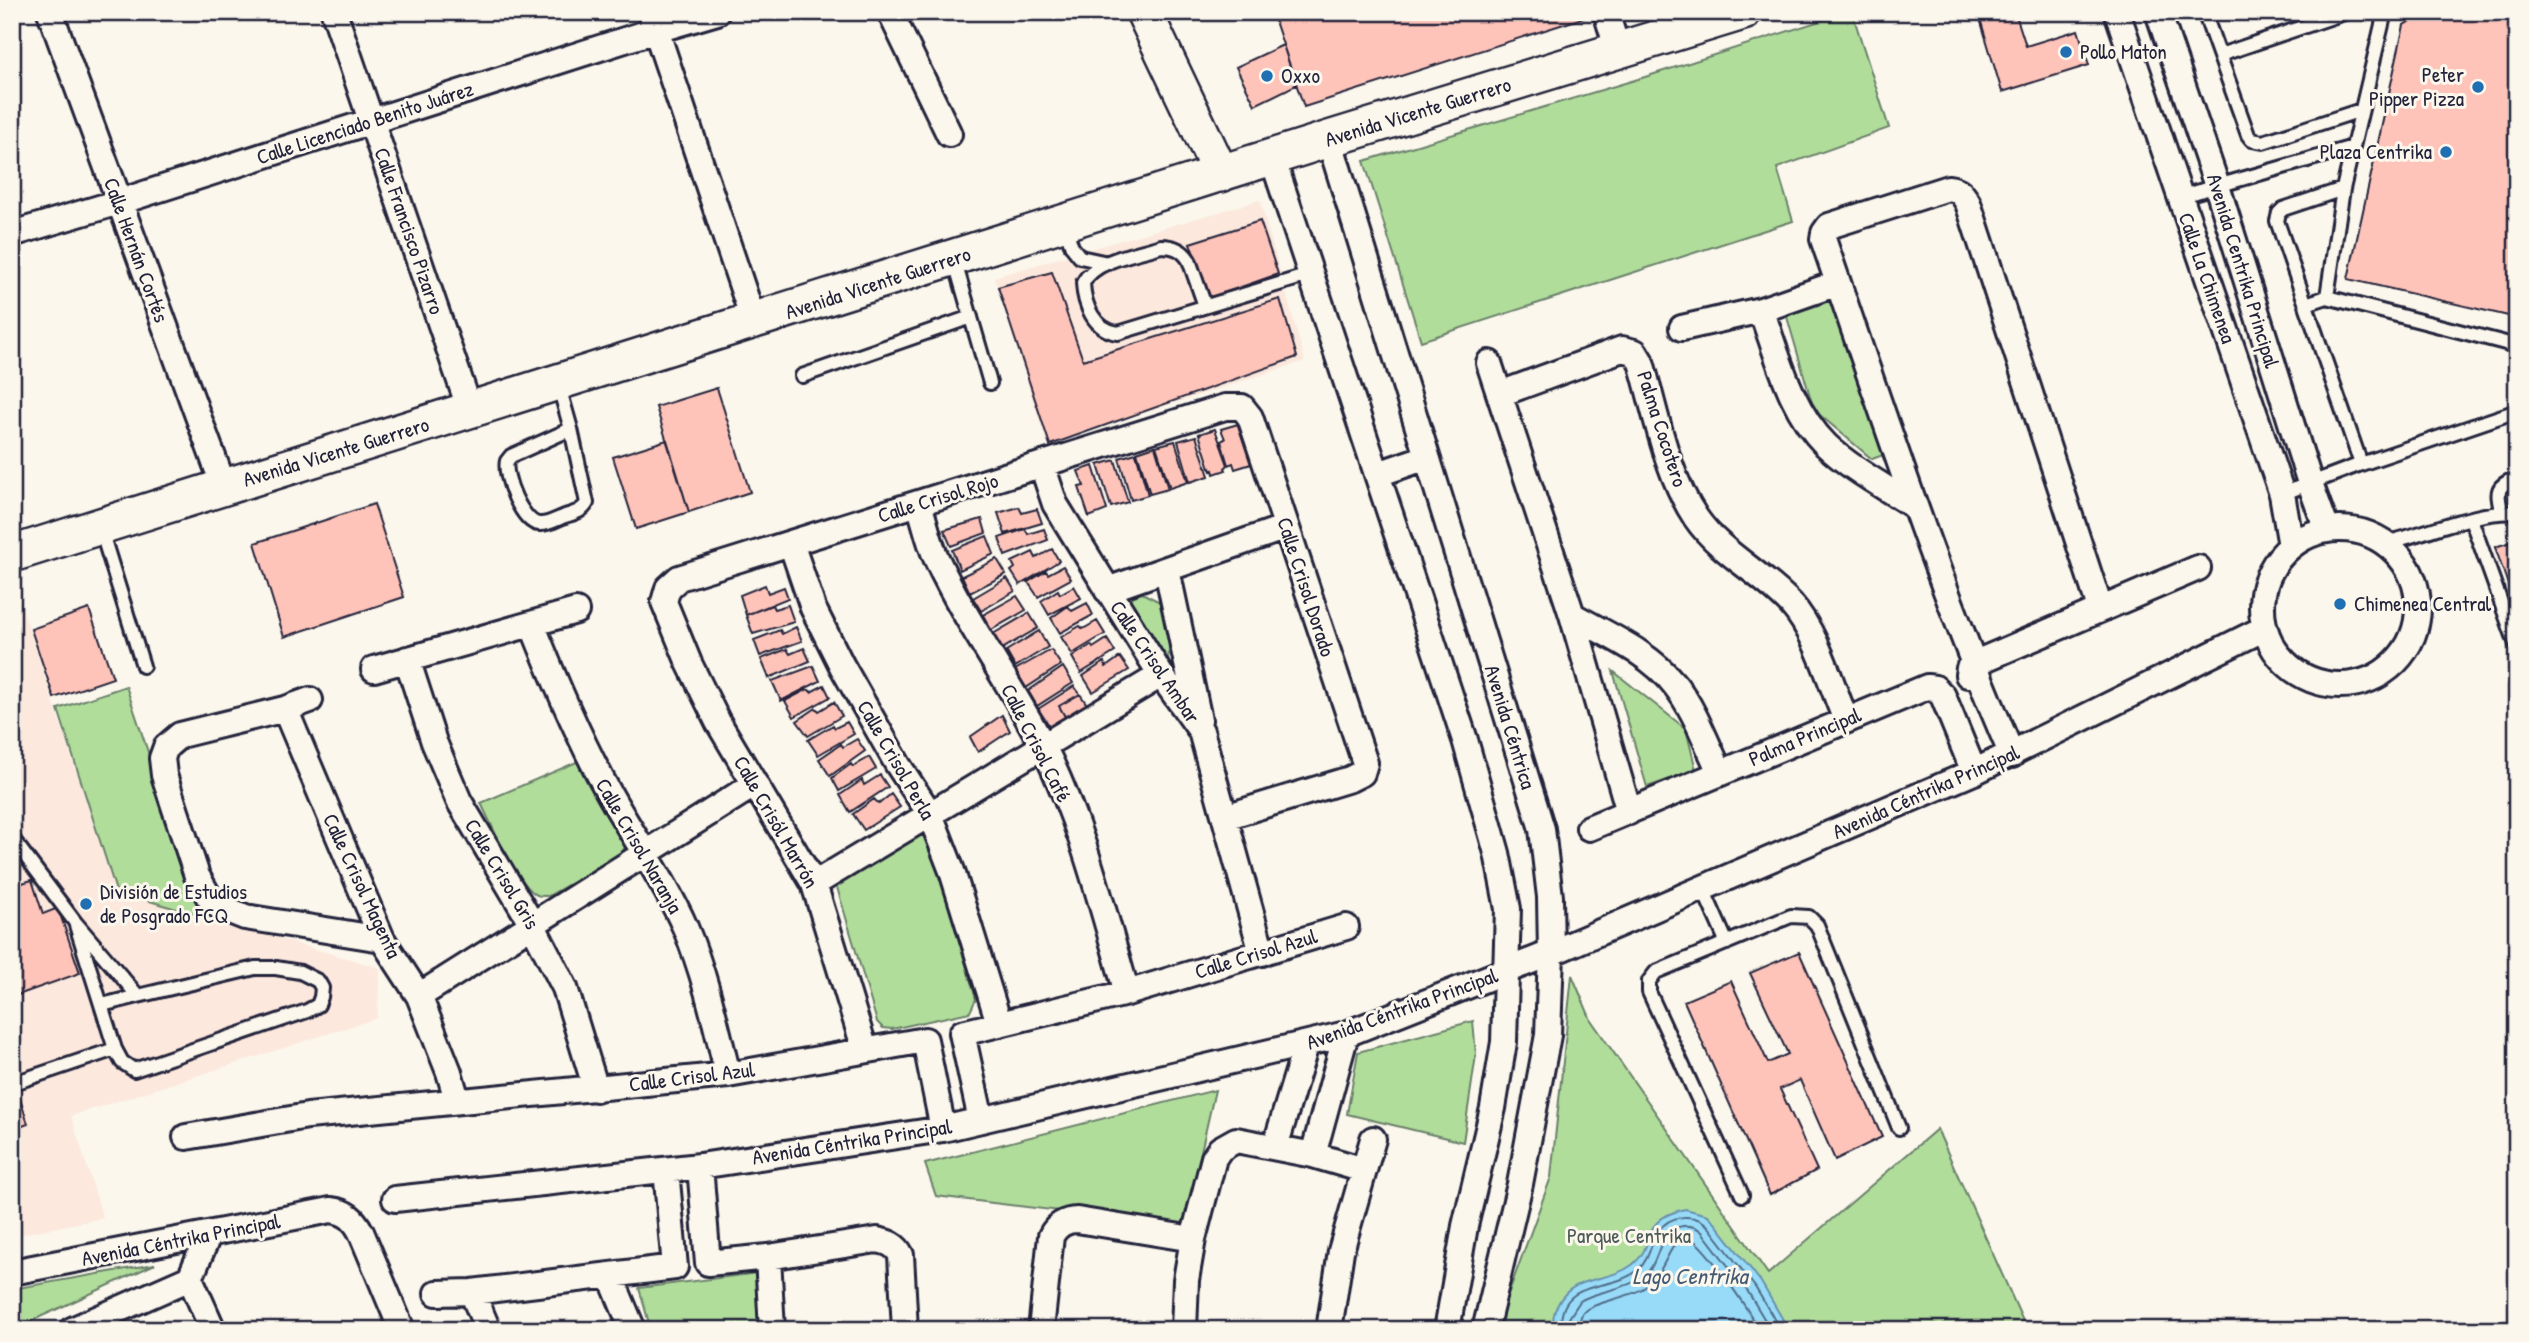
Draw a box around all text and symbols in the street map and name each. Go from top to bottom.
place label: Pollo Maton [2080,37,2167,66]
marker: Pollo Maton [2058,44,2074,60]
place label: Peter Pipper Pizza [2369,60,2464,113]
place label: Oxxo [1281,61,1320,90]
marker: Oxxo [1259,68,1275,84]
street label: Avenida Vicente Guerrero [1321,69,1515,154]
street label: Calle Licenciado Benito Juárez [253,74,477,171]
marker: Peter Pipper Pizza [2470,79,2486,95]
place label: Plaza Centrika [2320,137,2432,166]
street label: Calle Francisco Pizarro [367,144,452,318]
marker: Plaza Centrika [2438,144,2454,160]
street label: Avenida Centrika Principal [2200,170,2287,372]
street label: Calle Hernán Cortés [97,173,176,326]
street label: Calle La Chimenea [2172,209,2243,347]
street label: Avenida Vicente Guerrero [781,239,974,326]
street label: Palma Cocotero [1630,367,1695,490]
street label: Avenida Vicente Guerrero [239,409,433,494]
street label: Calle Crisol Rojo [874,465,1002,530]
street label: Calle Crisol Dorado [1270,514,1343,660]
place label: Chimenea Central [2354,589,2491,618]
street label: Calle Crisol Ambar [1103,594,1207,729]
marker: Chimenea Central [2332,596,2348,612]
street label: Avenida Céntrica [1478,661,1543,792]
street label: Calle Crisol Café [994,679,1079,807]
street label: Calle Crisol Perla [850,695,942,825]
street label: Palma Principal [1744,700,1866,773]
street label: Avenida Céntrika Principal [1828,737,2024,846]
street label: Calle Crisól Marrón [727,750,826,893]
street label: Calle Crisol Naranja [589,773,690,919]
street label: Calle Crisol Magenta [316,809,409,963]
street label: Calle Crisol Gris [458,813,547,934]
place label: División de Estudios de Posgrado FCQ [100,877,247,930]
marker: División de Estudios de Posgrado FCQ [78,896,94,912]
street label: Calle Crisol Azul [1191,921,1321,986]
street label: Avenida Céntrika Principal [1302,960,1502,1057]
street label: Calle Crisol Azul [627,1054,757,1099]
street label: Avenida Céntrika Principal [750,1111,954,1172]
street label: Avenida Céntrika Principal [79,1206,283,1273]
park label: Parque Centrika [1567,1221,1691,1250]
water label: Lago Centrika [1632,1260,1749,1292]

